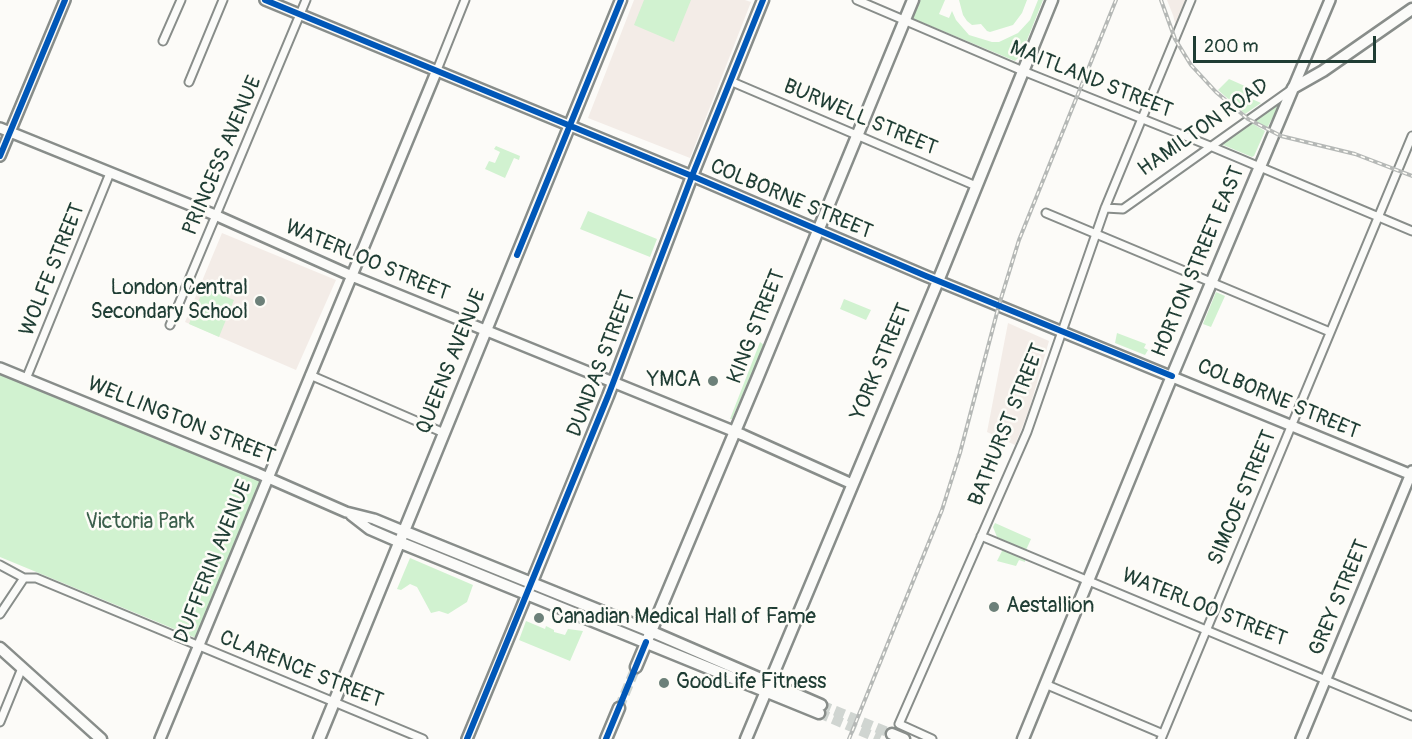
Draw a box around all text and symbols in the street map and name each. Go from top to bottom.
scale bar [1196,24,1379,62]
text: 200 m [1204,35,1259,58]
street label: MAITLAND STREET [1006,36,1176,124]
street label: PRINCESS AVENUE [178,73,268,239]
street label: HAMILTON ROAD [1134,73,1274,183]
street label: BURWELL STREET [779,74,941,162]
street label: COLBORNE STREET [706,154,876,246]
street label: HORTON STREET EAST [1147,163,1251,361]
street label: WOLFE STREET [15,200,91,340]
street label: WATERLOO STREET [281,215,453,307]
street label: KING STREET [723,266,791,388]
place label: London Central Secondary School [90,276,248,326]
street label: QUEENS AVENUE [412,286,492,438]
street label: DUNDAS STREET [563,287,641,441]
marker: London Central Secondary School [253,294,267,308]
street label: YORK STREET [846,300,918,424]
street label: BATHURST STREET [964,340,1052,510]
street label: COLBORNE STREET [1193,354,1363,446]
place label: YMCA [647,368,701,394]
street label: WELLINGTON STREET [84,372,278,470]
marker: YMCA [706,374,720,388]
street label: SIMCOE STREET [1203,427,1283,569]
street label: DUFFERIN AVENUE [170,477,258,647]
park label: Victoria Park [85,510,195,536]
street label: GREY STREET [1304,536,1376,660]
street label: WATERLOO STREET [1118,563,1290,653]
place label: Aestallion [1006,594,1094,620]
marker: Aestallion [987,600,1001,614]
place label: Canadian Medical Hall of Fame [551,605,816,631]
marker: Canadian Medical Hall of Fame [532,611,546,625]
street label: CLARENCE STREET [216,626,386,714]
place label: GoodLife Fitness [676,670,826,696]
marker: GoodLife Fitness [657,676,671,690]

